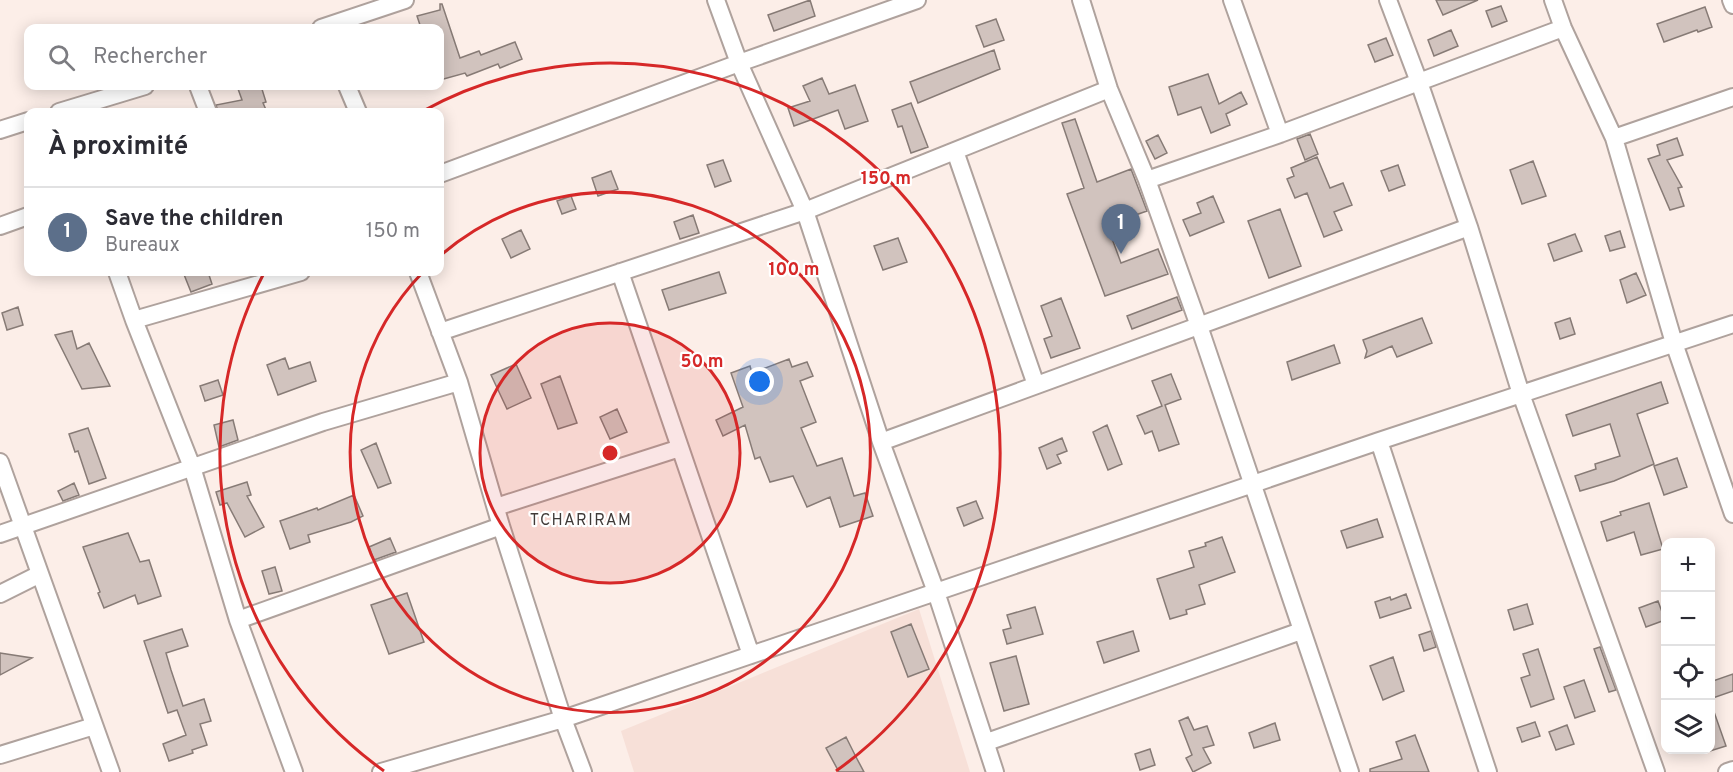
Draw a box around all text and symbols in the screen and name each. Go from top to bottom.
search box [24,24,444,90]
icon: search [45,41,78,74]
text: Rechercher [93,44,207,71]
text: À proximité [48,131,188,164]
text: 150 m [861,168,911,191]
pin: 1 [1102,204,1140,254]
text: Save the children [105,206,284,233]
text: 1 [64,219,72,245]
text: 150 m [366,219,420,245]
text: Bureaux [105,233,180,259]
text: 100 m [768,259,820,282]
text: 50 m [680,351,724,374]
your location [745,367,774,396]
centre of rings [600,443,620,463]
district label: TCHARIRAM [530,511,632,531]
map controls [1661,538,1715,754]
button: + [1661,538,1715,592]
button: − [1661,592,1715,646]
button: locate [1661,646,1715,700]
button: layers [1661,700,1715,754]

